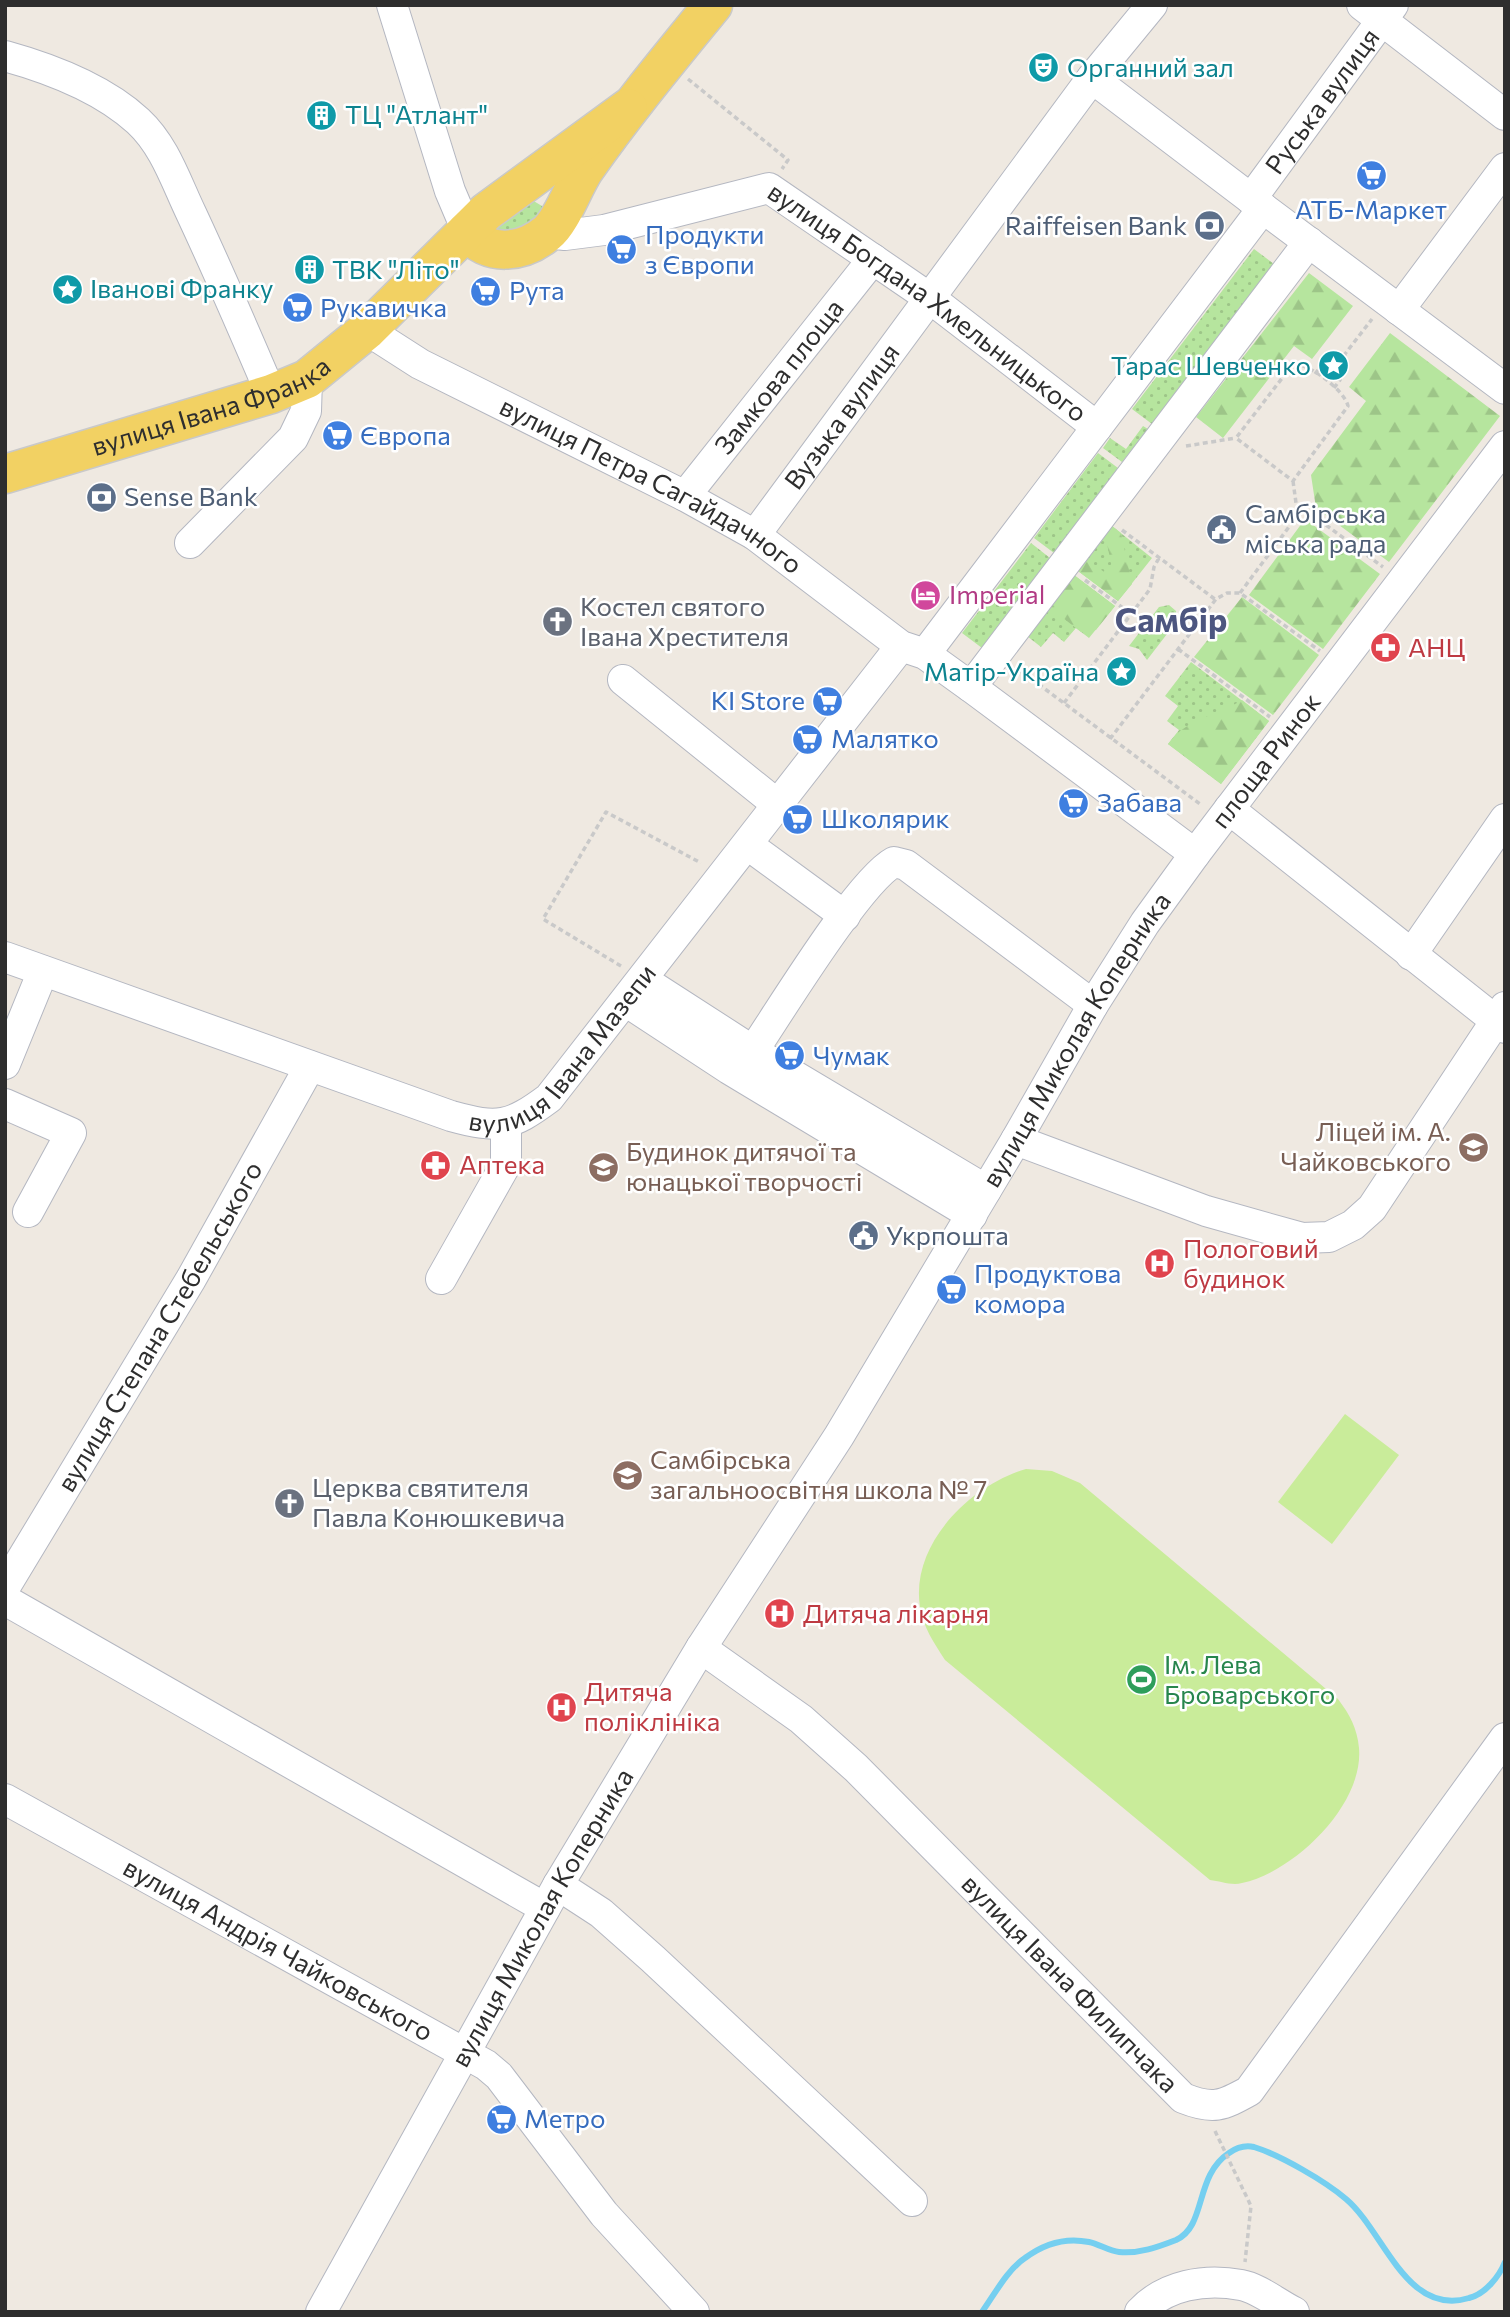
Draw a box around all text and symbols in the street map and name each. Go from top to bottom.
street label: Руська вулиця [1258,22,1385,179]
theatre icon: Органний зал [1027,51,1061,85]
place label: Органний зал [1067,51,1234,82]
building icon: ТЦ "Атлант" [305,98,339,132]
place label: ТЦ "Атлант" [345,98,488,129]
supermarket icon: АТБ-Маркет [1354,158,1388,192]
street label: вулиця Богдана Хмельницького [763,175,1094,428]
place label: АТБ-Маркет [1295,193,1447,224]
place label: Raiffeisen Bank [1005,209,1187,240]
bank icon: Raiffeisen Bank [1193,209,1227,243]
place label: Продукти з Європи [645,218,765,279]
supermarket icon: Продукти з Європи [605,233,639,267]
building icon: ТВК "Літо" [292,253,326,287]
place label: ТВК "Літо" [332,253,460,284]
place icon: Іванові Франку [50,272,84,306]
place label: Іванові Франку [90,272,273,303]
supermarket icon: Рута [469,274,503,308]
place label: Рута [509,274,564,305]
supermarket icon: Рукавичка [280,291,314,325]
place label: Рукавичка [320,291,447,322]
street label: Замкова площа [707,292,849,460]
street label: Вузька вулиця [777,337,905,495]
place label: Тарас Шевченко [1111,349,1311,380]
place icon: Тарас Шевченко [1317,349,1351,383]
street label: вулиця Івана Франка [88,350,336,461]
street label: вулиця Петра Сагайдачного [495,389,809,579]
supermarket icon: Європа [320,419,354,453]
place label: Європа [360,419,451,450]
bank icon: Sense Bank [84,480,118,514]
place label: Sense Bank [124,480,258,511]
place label: Самбірська міська рада [1245,497,1386,558]
public building icon: Самбірська міська рада [1205,512,1239,546]
hotel icon: Imperial [909,578,943,612]
place label: Imperial [949,578,1045,609]
place label: Костел святого Івана Хрестителя [580,590,789,651]
district label: Самбір [1115,598,1227,639]
church icon: Костел святого Івана Хрестителя [540,605,574,639]
pharmacy icon: АНЦ [1368,631,1402,665]
place label: АНЦ [1408,631,1465,662]
place label: Матір-Україна [924,655,1099,686]
place icon: Матір-Україна [1105,655,1139,689]
place label: KI Store [711,684,805,715]
supermarket icon: KI Store [811,684,845,718]
street label: площа Ринок [1204,686,1326,833]
supermarket icon: Малятко [791,722,825,756]
place label: Малятко [831,722,939,753]
supermarket icon: Забава [1057,786,1091,820]
place label: Забава [1097,786,1182,817]
supermarket icon: Школярик [781,802,815,836]
place label: Школярик [821,802,950,833]
street label: вулиця Миколая Коперника [975,886,1176,1192]
street label: вулиця Івана Мазепи [467,957,661,1138]
supermarket icon: Чумак [773,1039,807,1073]
place label: Чумак [813,1039,890,1070]
place label: Ліцей ім. А. Чайковського [1281,1115,1451,1176]
school or university icon: Ліцей ім. А. Чайковського [1457,1130,1491,1164]
place label: Будинок дитячої та юнацької творчості [626,1135,862,1196]
pharmacy icon: Аптека [419,1148,453,1182]
place label: Аптека [459,1148,545,1179]
school or university icon: Будинок дитячої та юнацької творчості [586,1150,620,1184]
street label: вулиця Степана Стебельського [49,1155,268,1497]
public building icon: Укрпошта [846,1219,880,1253]
place label: Укрпошта [886,1219,1009,1250]
place label: Пологовий будинок [1183,1232,1319,1293]
hospital icon: Пологовий будинок [1143,1247,1177,1281]
place label: Продуктова комора [974,1257,1121,1318]
supermarket icon: Продуктова комора [934,1272,968,1306]
place label: Самбірська загальноосвітня школа № 7 [650,1443,987,1504]
school or university icon: Самбірська загальноосвітня школа № 7 [610,1458,644,1492]
place label: Церква святителя Павла Конюшкевича [312,1471,565,1532]
church icon: Церква святителя Павла Конюшкевича [272,1486,306,1520]
hospital icon: Дитяча лікарня [763,1597,797,1631]
place label: Дитяча лікарня [803,1597,989,1628]
place label: Ім. Лева Броварського [1164,1648,1335,1709]
sports icon: Ім. Лева Броварського [1124,1663,1158,1697]
place label: Дитяча поліклініка [584,1675,720,1736]
hospital icon: Дитяча поліклініка [544,1690,578,1724]
street label: вулиця Миколая Коперника [443,1762,639,2072]
street label: вулиця Андрія Чайковського [118,1851,439,2047]
street label: вулиця Івана Филипчака [956,1867,1185,2098]
supermarket icon: Метро [484,2102,518,2136]
place label: Метро [524,2102,606,2133]

